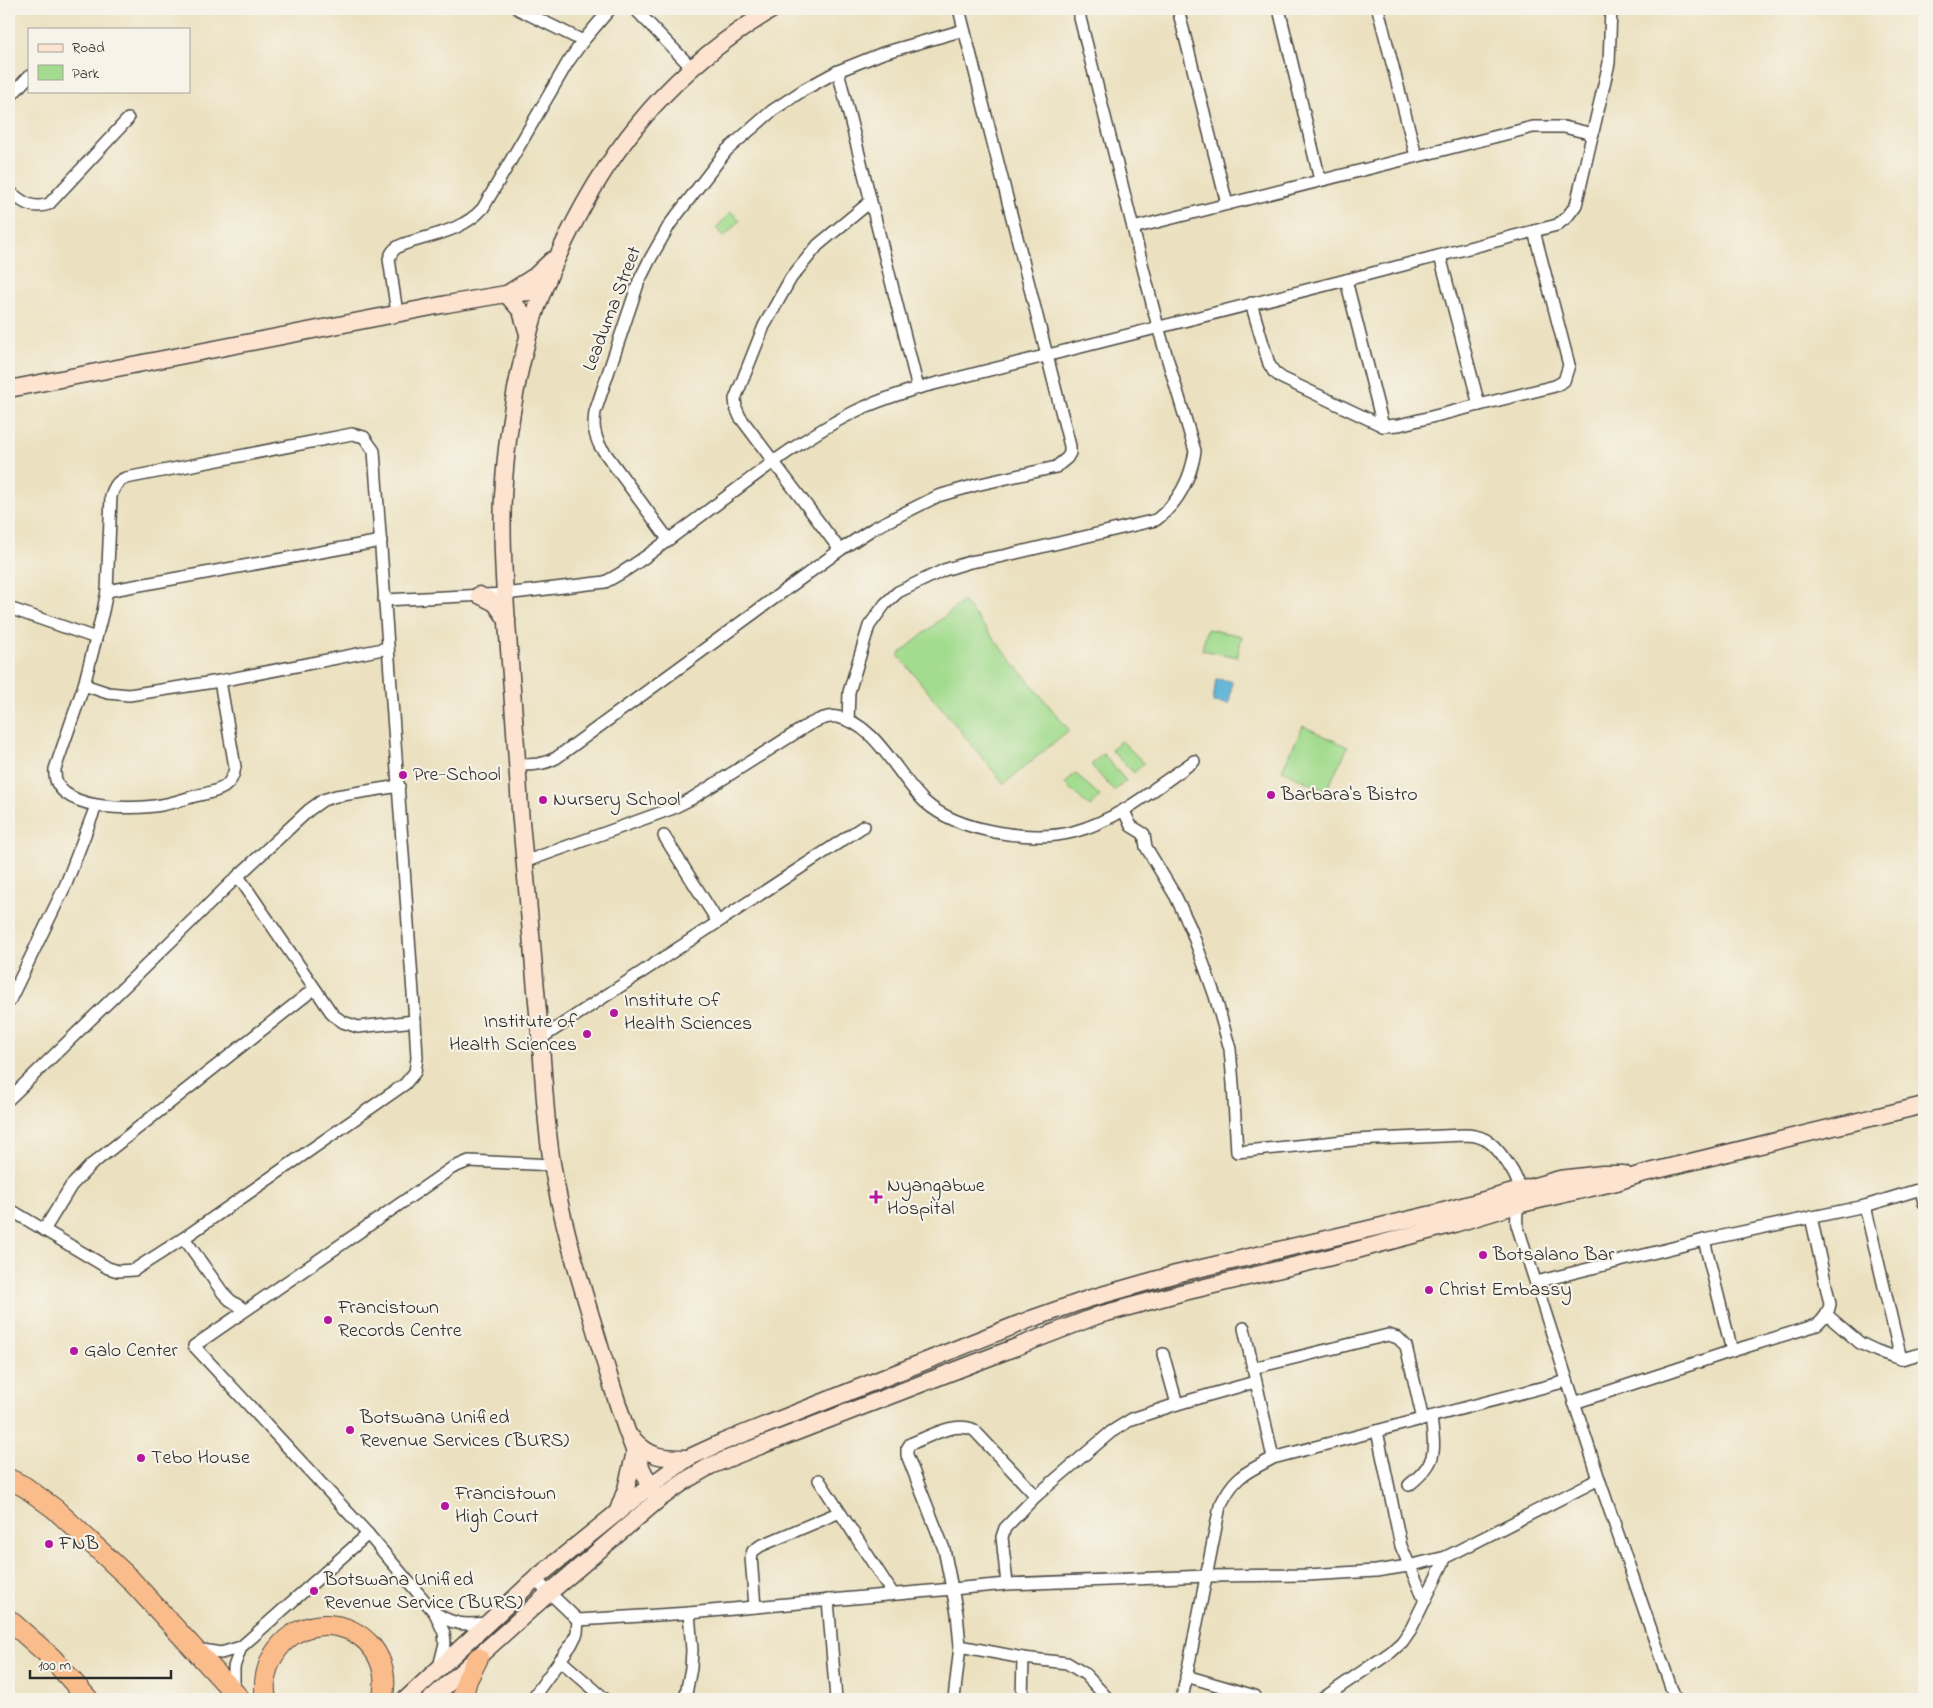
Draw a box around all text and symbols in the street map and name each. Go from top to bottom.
legend [28,28,190,92]
text: Road [72,37,105,59]
text: Park [72,63,100,85]
street label: Leaduma Street [576,242,650,376]
place label: Pre-School [413,761,501,790]
marker: Pre-School [397,769,409,781]
place label: Barbara's Bistro [1280,781,1418,810]
place label: Nursery School [553,786,680,815]
marker: Barbara's Bistro [1265,789,1277,801]
marker: Nursery School [537,794,549,806]
place label: Institute Of Health Sciences [624,987,752,1039]
marker: Institute Of Health Sciences [608,1007,620,1019]
place label: Institute of Health Sciences [449,1008,578,1060]
marker: Institute of Health Sciences [581,1028,593,1040]
place label: Nyangabwe Hospital [887,1172,985,1224]
marker: Nyangabwe Hospital [869,1190,883,1204]
place label: Botsalano Bar [1492,1241,1615,1270]
marker: Botsalano Bar [1477,1249,1489,1261]
place label: Christ Embassy [1439,1276,1572,1305]
marker: Christ Embassy [1423,1284,1435,1296]
place label: Francistown Records Centre [337,1294,462,1346]
marker: Francistown Records Centre [322,1314,334,1326]
place label: Galo Center [84,1337,179,1366]
marker: Galo Center [68,1345,80,1357]
place label: Botswana Unified Revenue Services (BURS) [359,1404,569,1456]
marker: Botswana Unified Revenue Services (BURS) [344,1424,356,1436]
place label: Tebo House [151,1444,250,1473]
marker: Tebo House [135,1452,147,1464]
place label: Francistown High Court [454,1480,556,1533]
marker: Francistown High Court [439,1500,451,1512]
place label: FNB [58,1530,99,1559]
marker: FNB [43,1538,55,1550]
place label: Botswana Unified Revenue Service (BURS) [323,1566,523,1618]
marker: Botswana Unified Revenue Service (BURS) [308,1585,320,1597]
scale bar [30,1648,171,1680]
text: 100 m [38,1655,71,1677]

